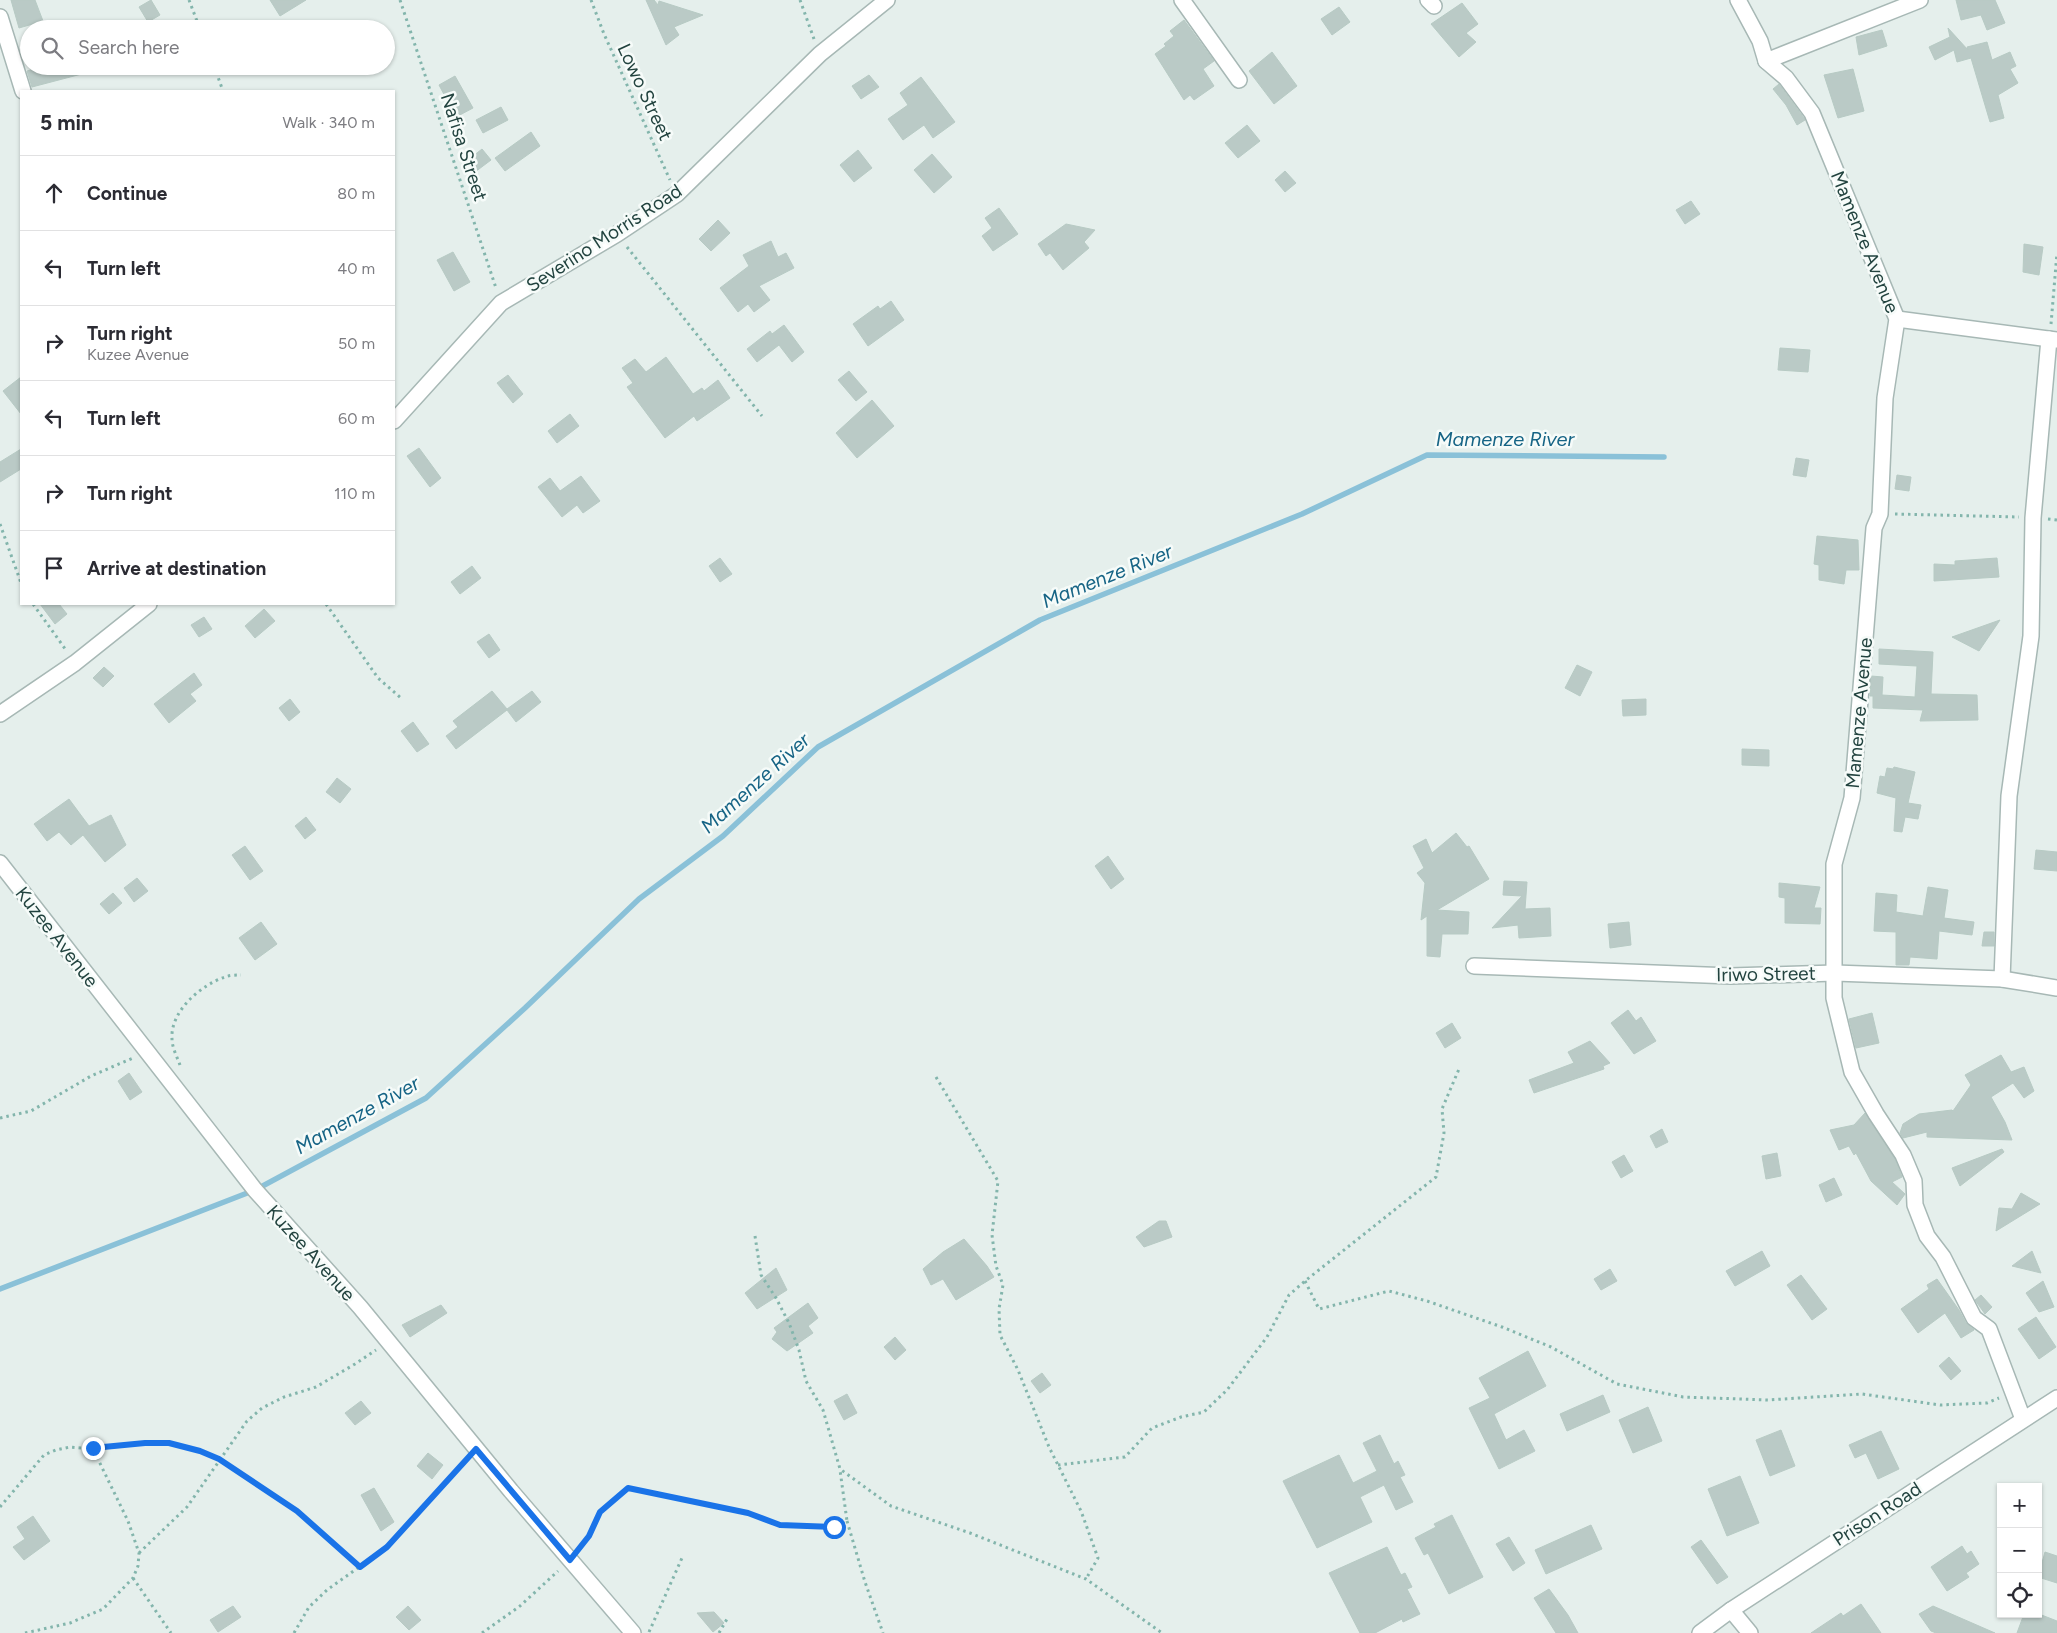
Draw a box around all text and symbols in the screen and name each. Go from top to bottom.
search box [20,20,395,75]
icon: search [38,34,66,62]
text: Search here [78,36,180,59]
street label: Lowo Street [613,40,677,144]
street label: Nafisa Street [436,90,492,204]
text: 5 min [40,110,93,135]
text: Walk · 340 m [282,113,375,132]
street label: Mamenze Avenue [1826,167,1904,317]
icon: ahead [40,179,68,207]
street label: Severino Morris Road [522,179,686,297]
text: Continue [87,182,167,205]
text: 80 m [337,184,375,203]
icon: left [40,254,68,282]
text: Turn left [87,257,161,280]
text: 40 m [337,259,375,278]
text: Turn right [87,322,173,345]
icon: right [40,329,68,357]
text: 50 m [338,334,375,353]
text: Kuzee Avenue [87,345,189,364]
icon: left [40,404,68,432]
text: Turn left [87,407,161,430]
text: 60 m [338,409,375,428]
water label: Mamenze River [1436,427,1575,451]
icon: right [40,479,68,507]
text: Turn right [87,482,173,505]
text: 110 m [334,484,375,503]
water label: Mamenze River [1038,538,1177,613]
icon: arrive [40,554,68,582]
text: Arrive at destination [87,557,266,580]
street label: Mamenze Avenue [1841,637,1877,789]
water label: Mamenze River [695,727,815,838]
street label: Kuzee Avenue [11,882,103,992]
street label: Iriwo Street [1716,962,1816,986]
water label: Mamenze River [291,1070,424,1159]
street label: Kuzee Avenue [262,1200,360,1306]
route end [82,1437,105,1460]
street label: Prison Road [1829,1477,1925,1551]
map controls [1997,1483,2042,1618]
button: + [1997,1483,2042,1528]
route start [823,1516,846,1539]
button: − [1997,1528,2042,1573]
button: locate [1997,1573,2042,1618]

